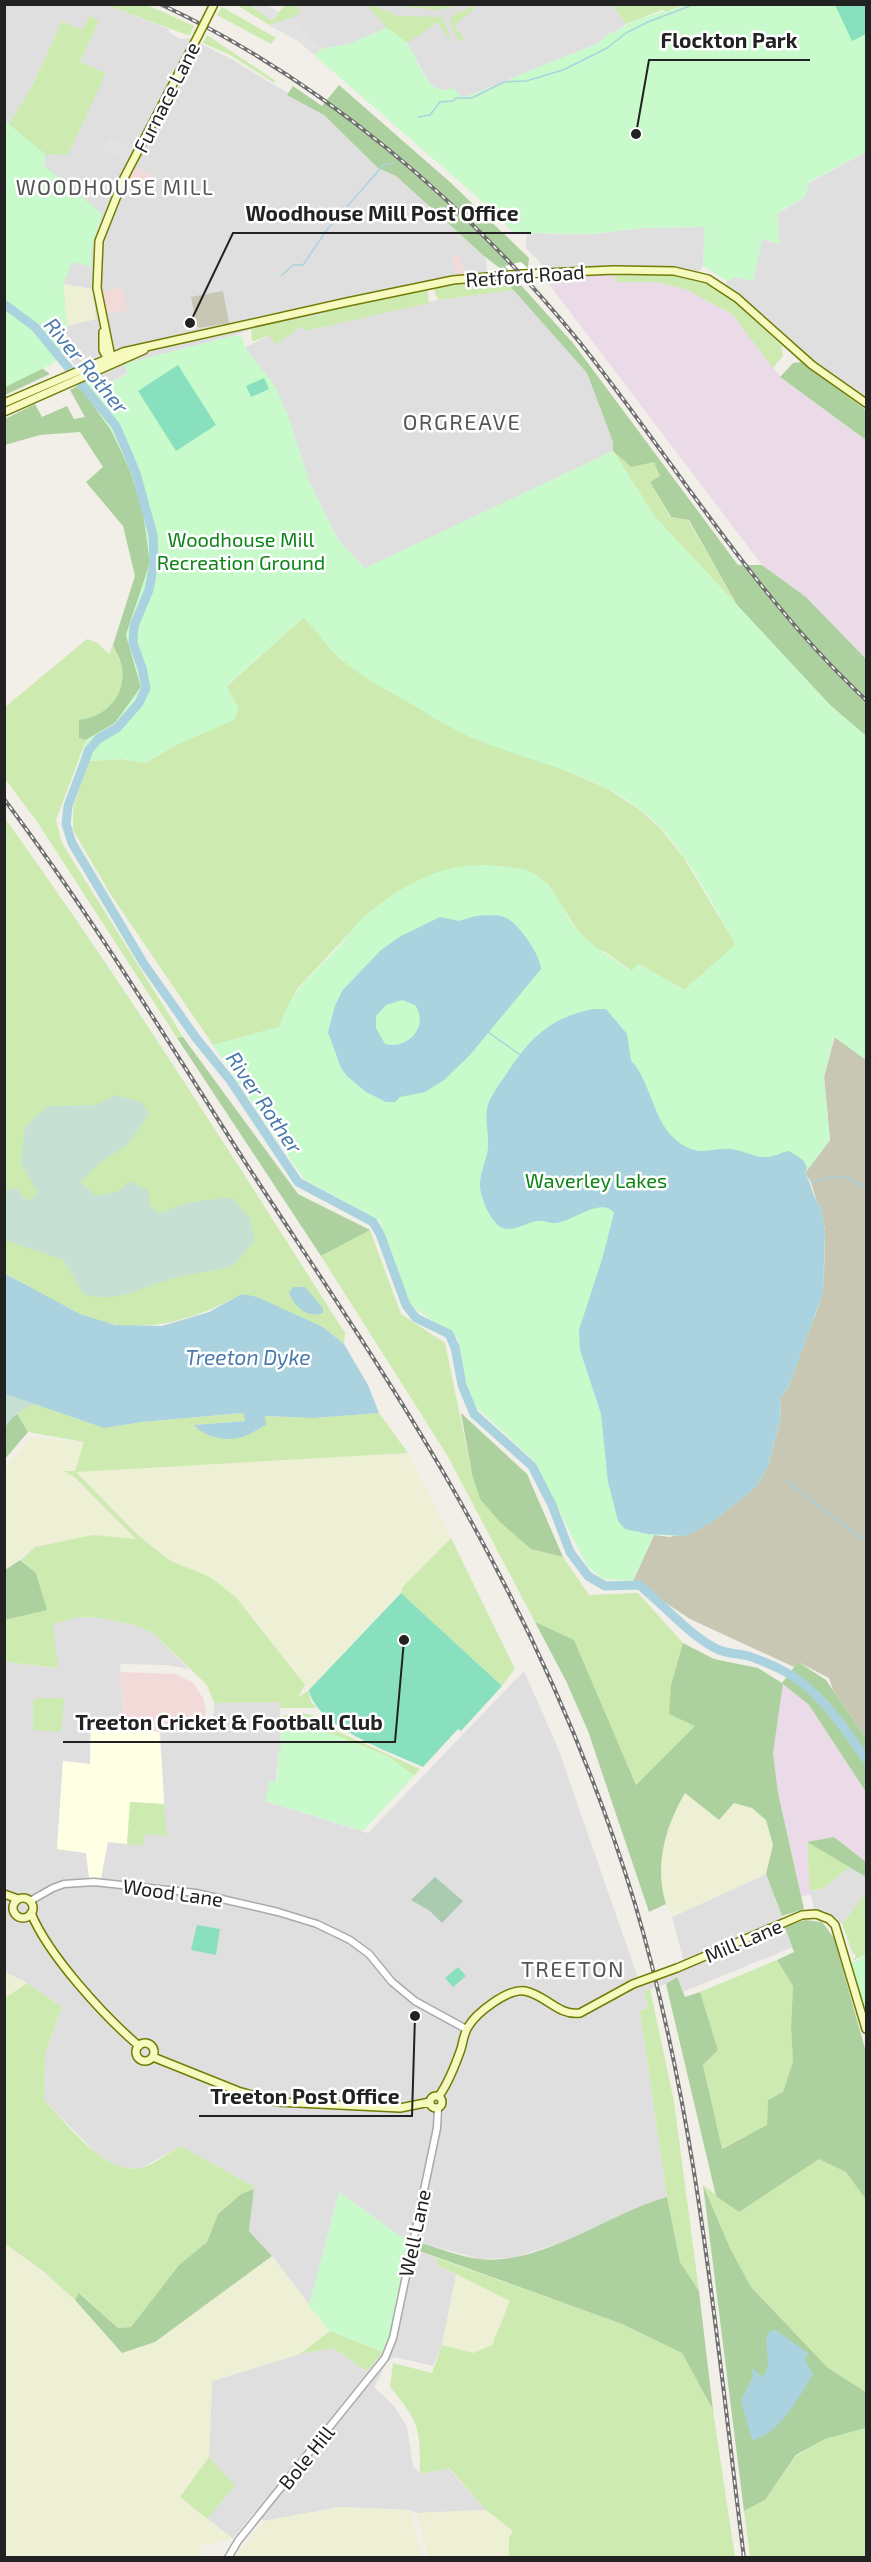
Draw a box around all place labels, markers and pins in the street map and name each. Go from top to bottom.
callout: Flockton Park [649,21,810,60]
callout: Woodhouse Mill Post Office [233,194,531,233]
callout: Treeton Cricket & Football Club [63,1703,395,1742]
callout: Treeton Post Office [199,2077,412,2116]

